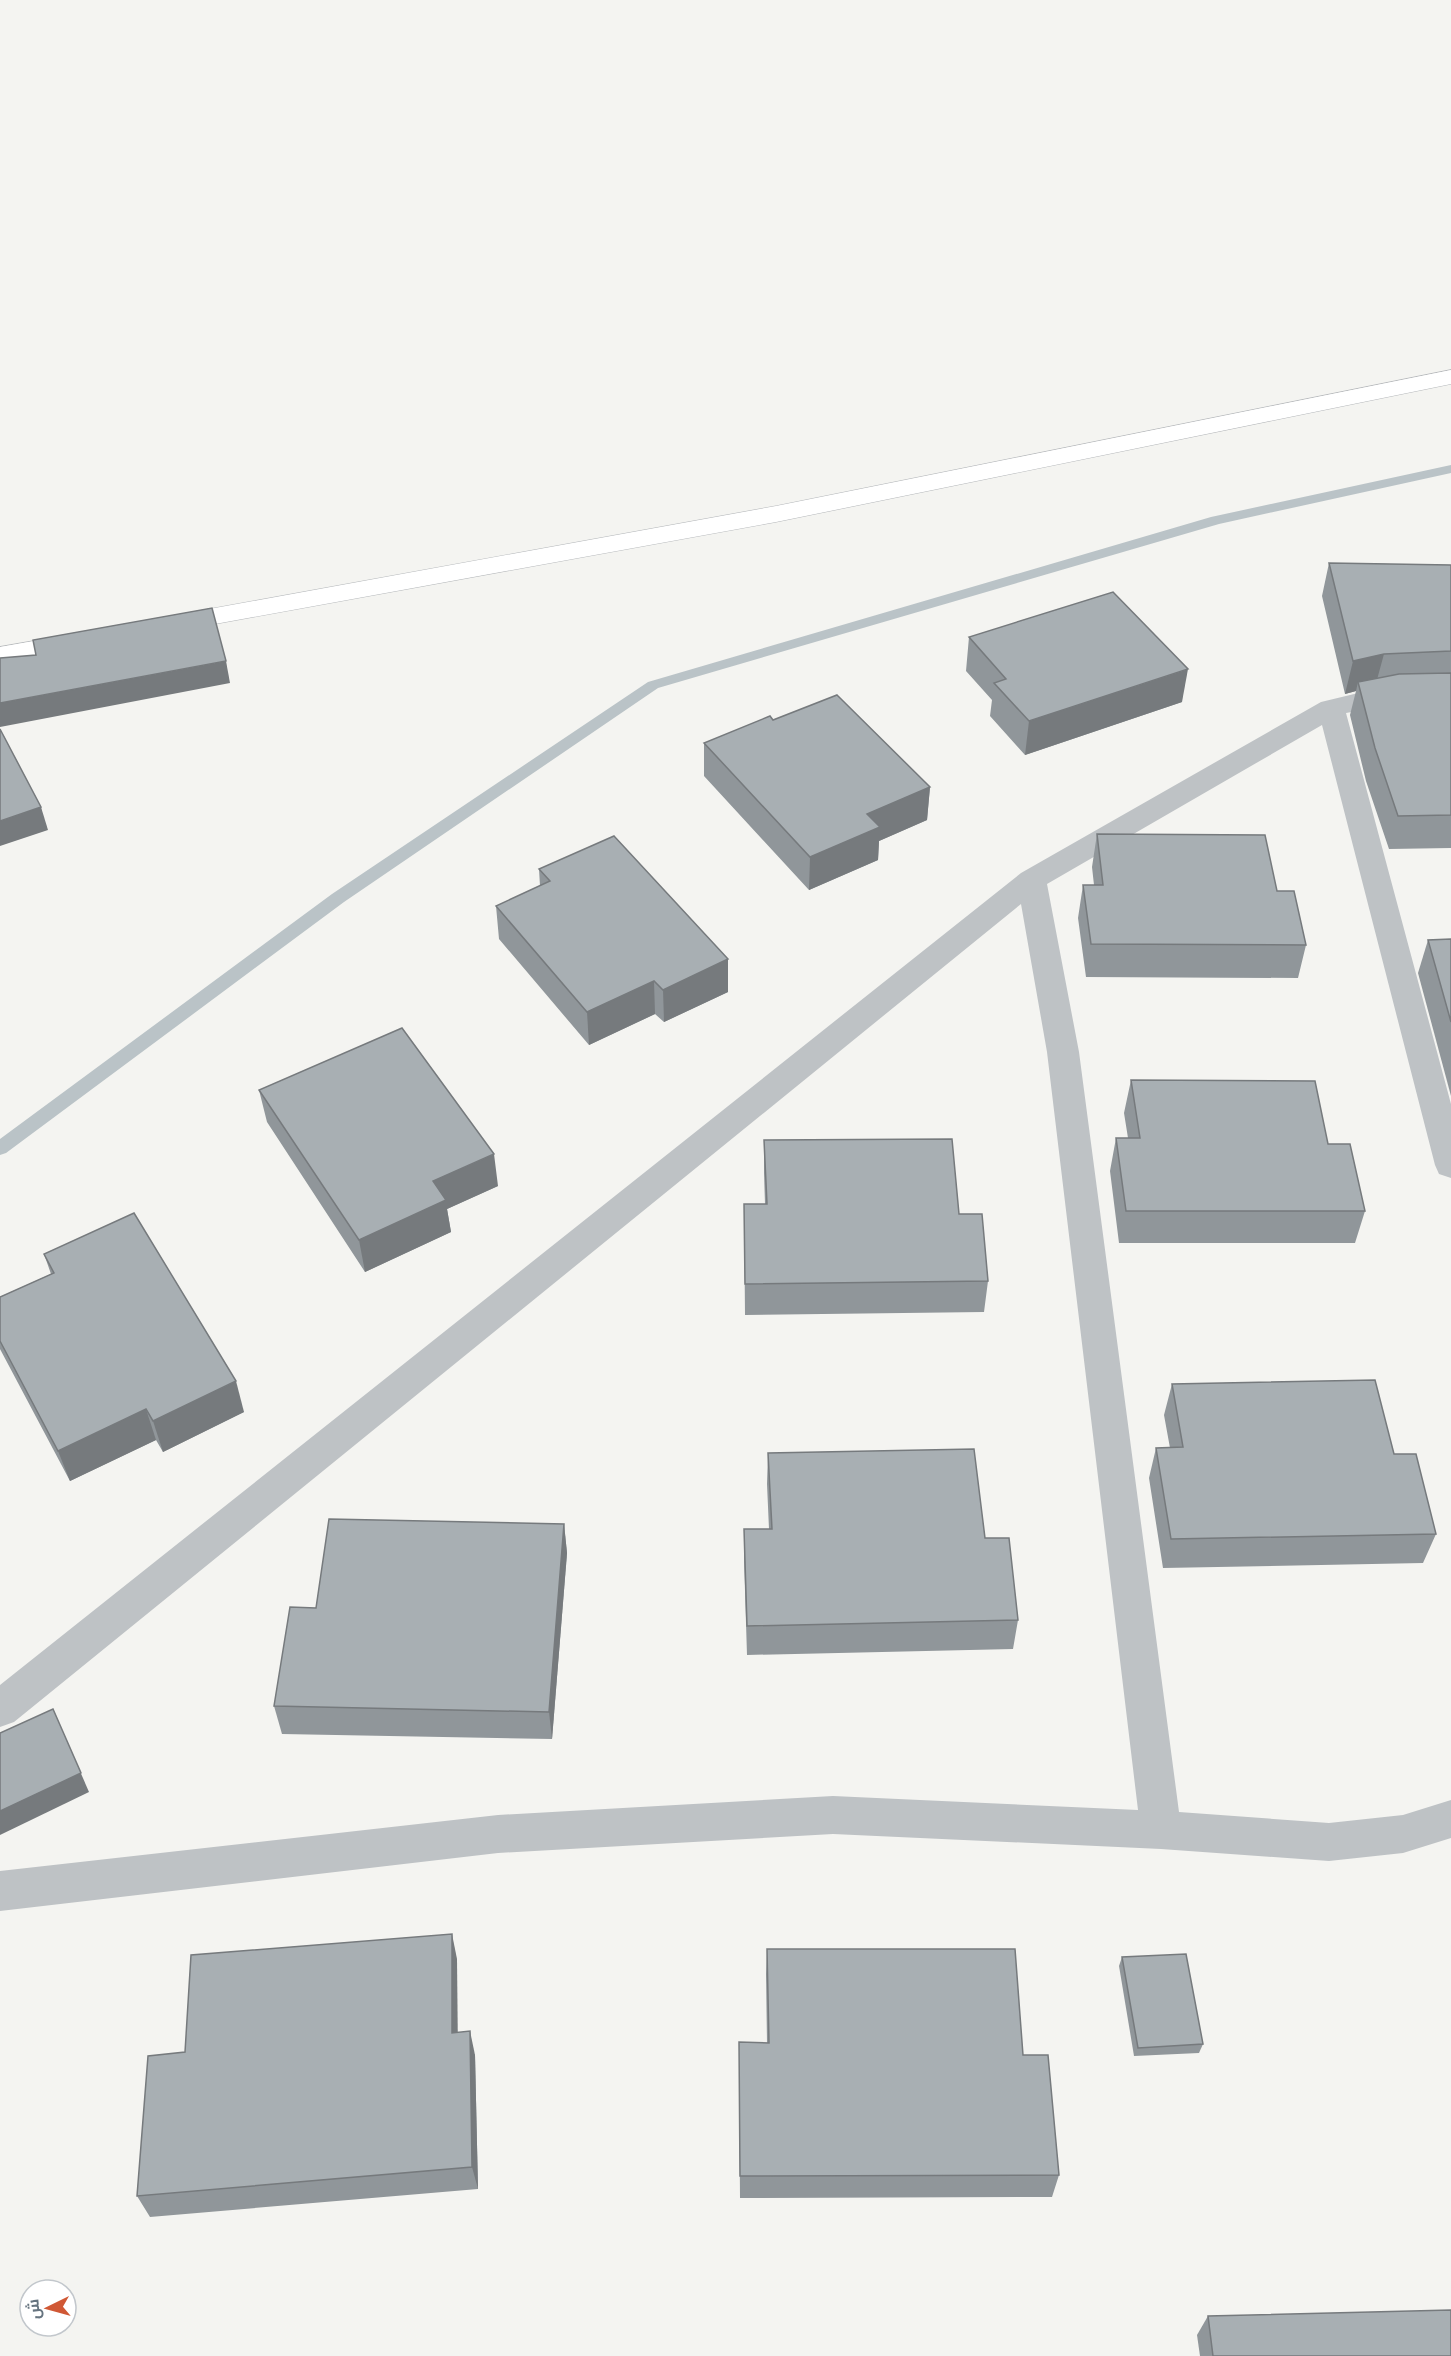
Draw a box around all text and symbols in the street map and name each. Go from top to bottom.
north arrow [18,2278,78,2338]
text: ش [22,2298,44,2320]

